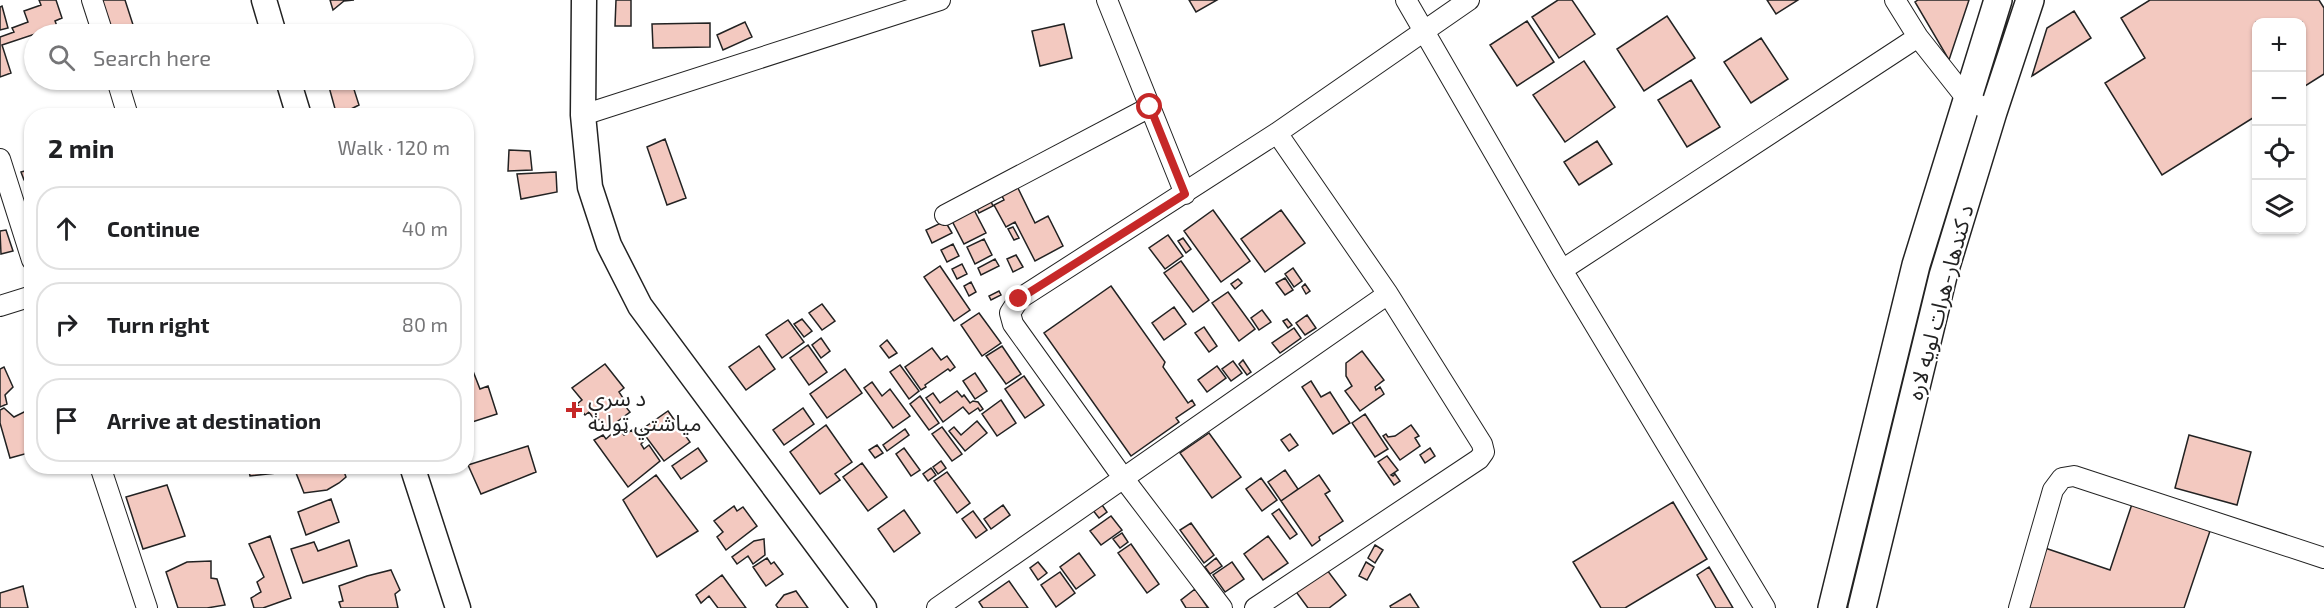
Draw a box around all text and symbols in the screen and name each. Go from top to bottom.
map controls [2252,18,2306,234]
button: + [2252,18,2306,72]
search box [24,24,474,90]
icon: search [45,41,78,74]
text: Search here [93,44,211,70]
button: − [2252,72,2306,126]
route start [1136,93,1162,119]
button: locate [2252,126,2306,180]
text: 2 min [48,132,114,163]
text: Walk · 120 m [338,135,450,159]
button: layers [2252,180,2306,234]
street label: د کندهار-هرات لويه لاره [1900,202,1979,403]
icon: ahead [50,212,83,245]
text: Continue [107,215,200,241]
text: 40 m [402,216,448,240]
route end [1005,285,1031,311]
icon: right [50,308,83,341]
text: Turn right [107,311,209,337]
text: 80 m [402,312,448,336]
place label: د سرې مياشتي ټولنه [588,384,702,440]
marker: د سرې مياشتي ټولنه [565,401,583,419]
icon: arrive [50,404,83,437]
text: Arrive at destination [107,407,321,433]

